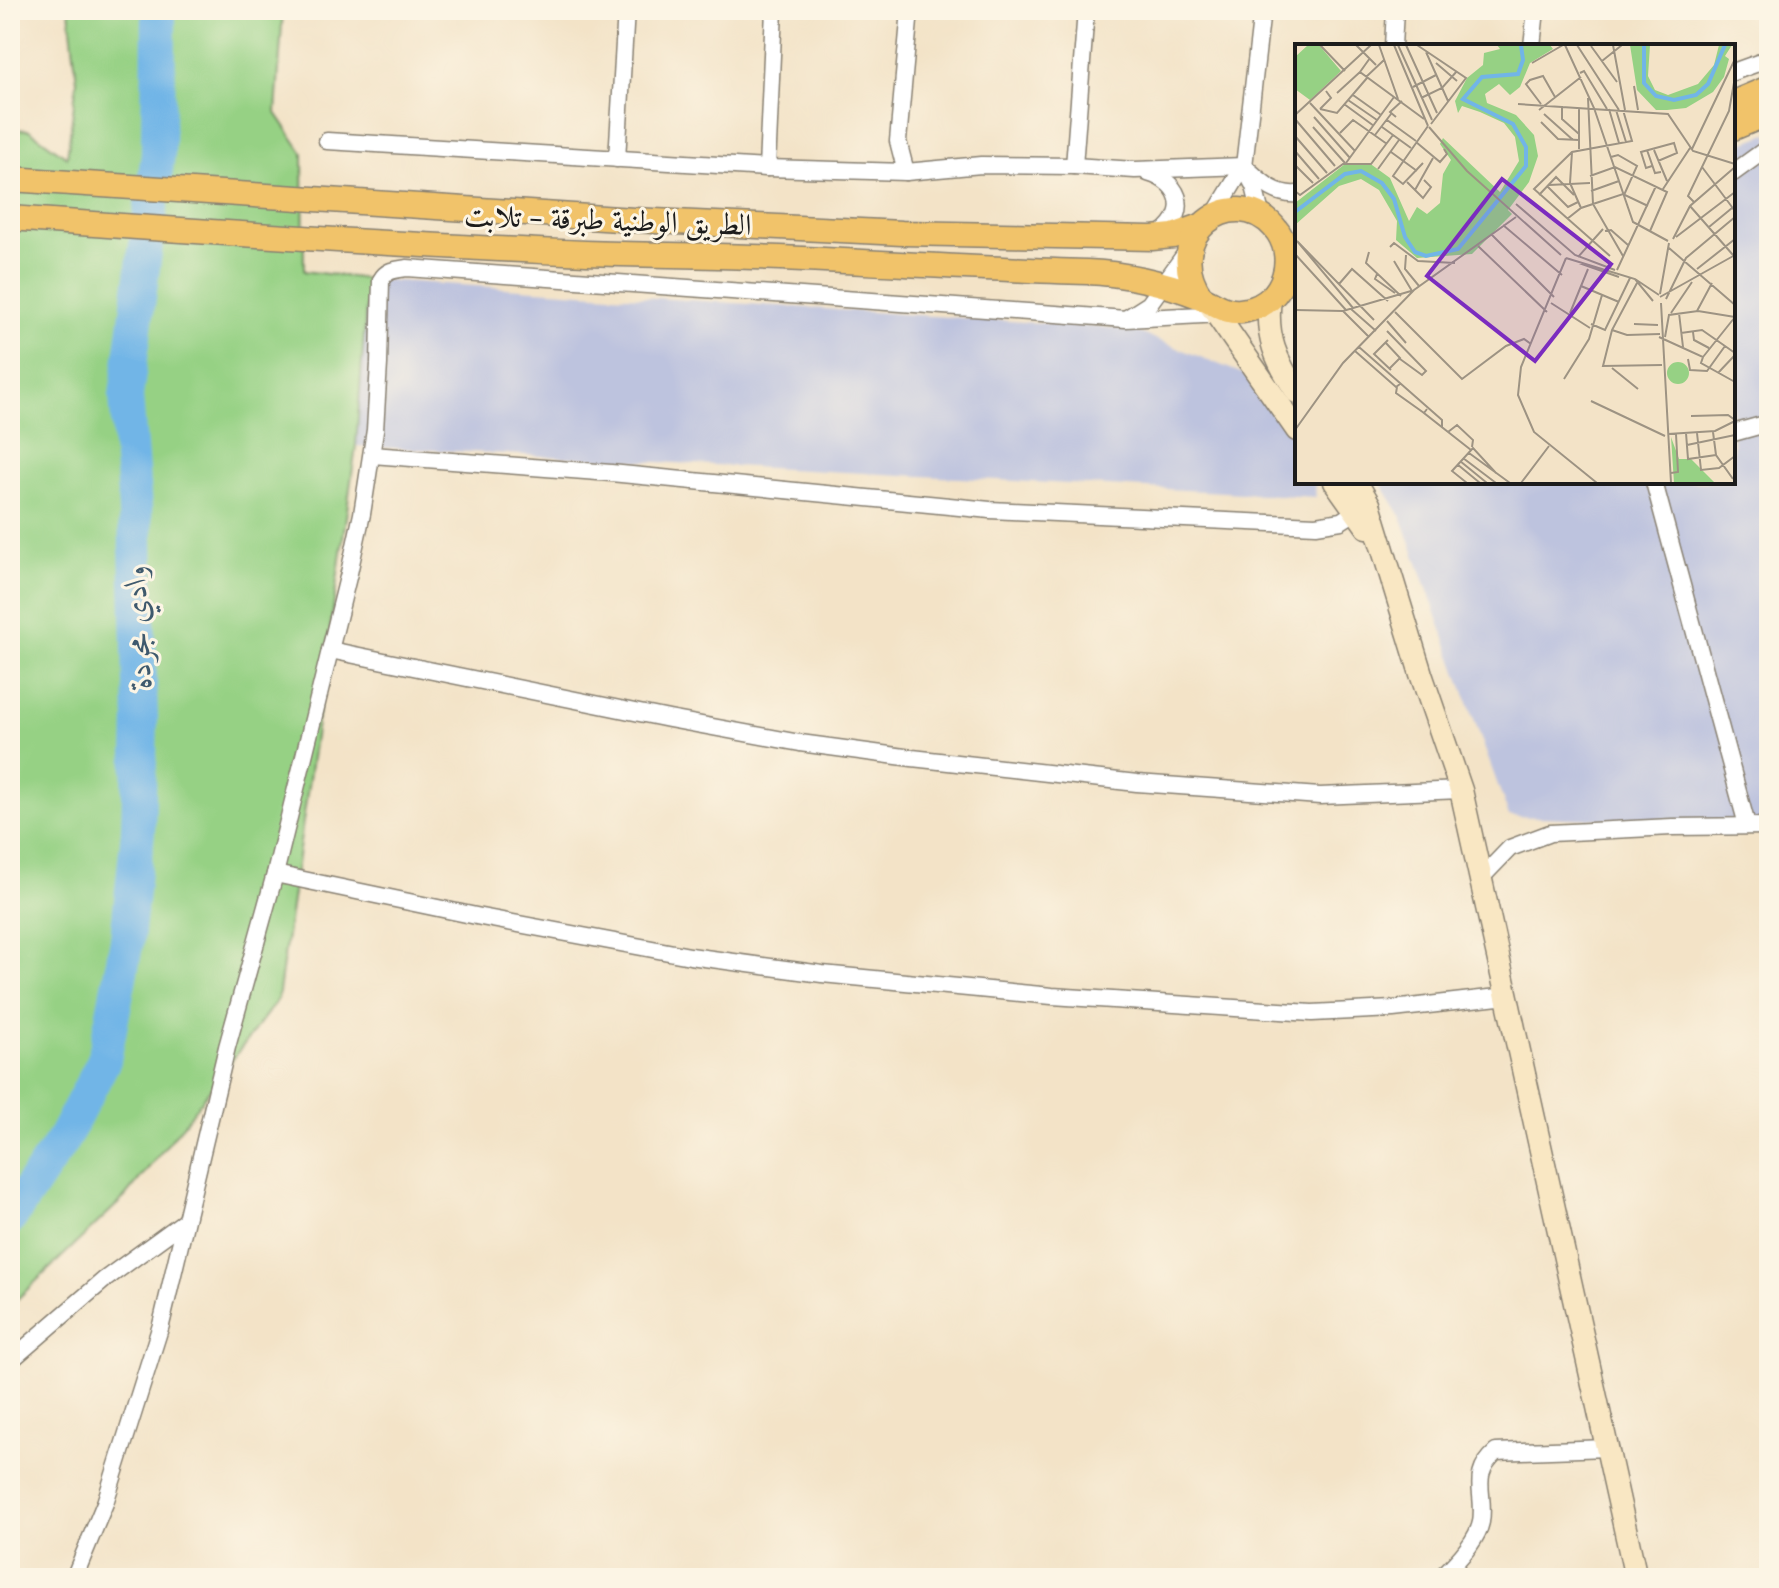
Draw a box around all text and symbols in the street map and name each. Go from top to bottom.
inset map [1295,44,1735,484]
street label: الطريق الوطنية طبرقة - تلابت [464,195,752,246]
water label: وادي مجردة [113,564,165,692]

